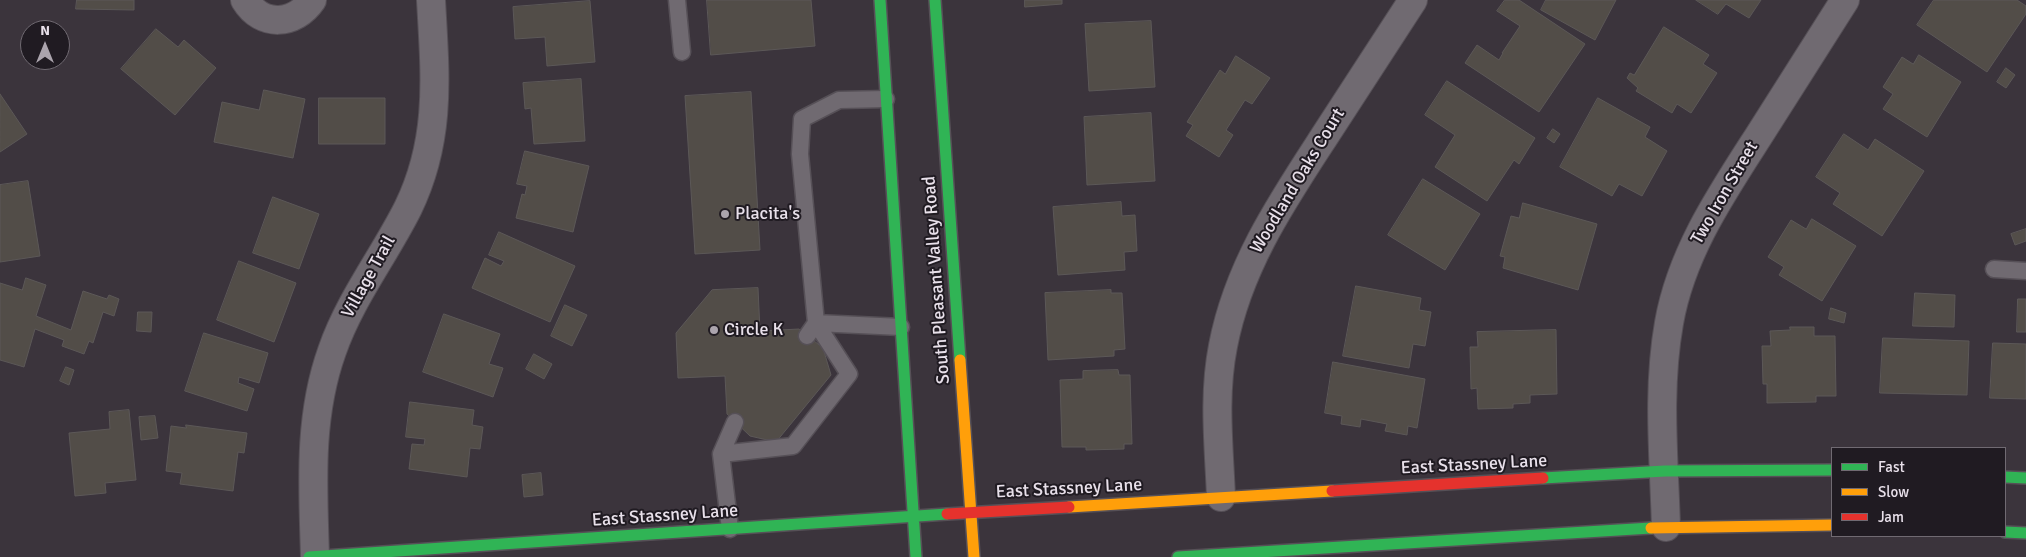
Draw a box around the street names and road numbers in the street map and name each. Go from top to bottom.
street label: Woodland Oaks Court [1246,105,1350,257]
street label: Two Iron Street [1687,138,1763,248]
street label: South Pleasant Valley Road [919,175,955,385]
street label: Village Trail [338,232,400,322]
street label: East Stassney Lane [1400,450,1548,480]
street label: East Stassney Lane [995,474,1143,504]
street label: East Stassney Lane [591,500,739,532]

